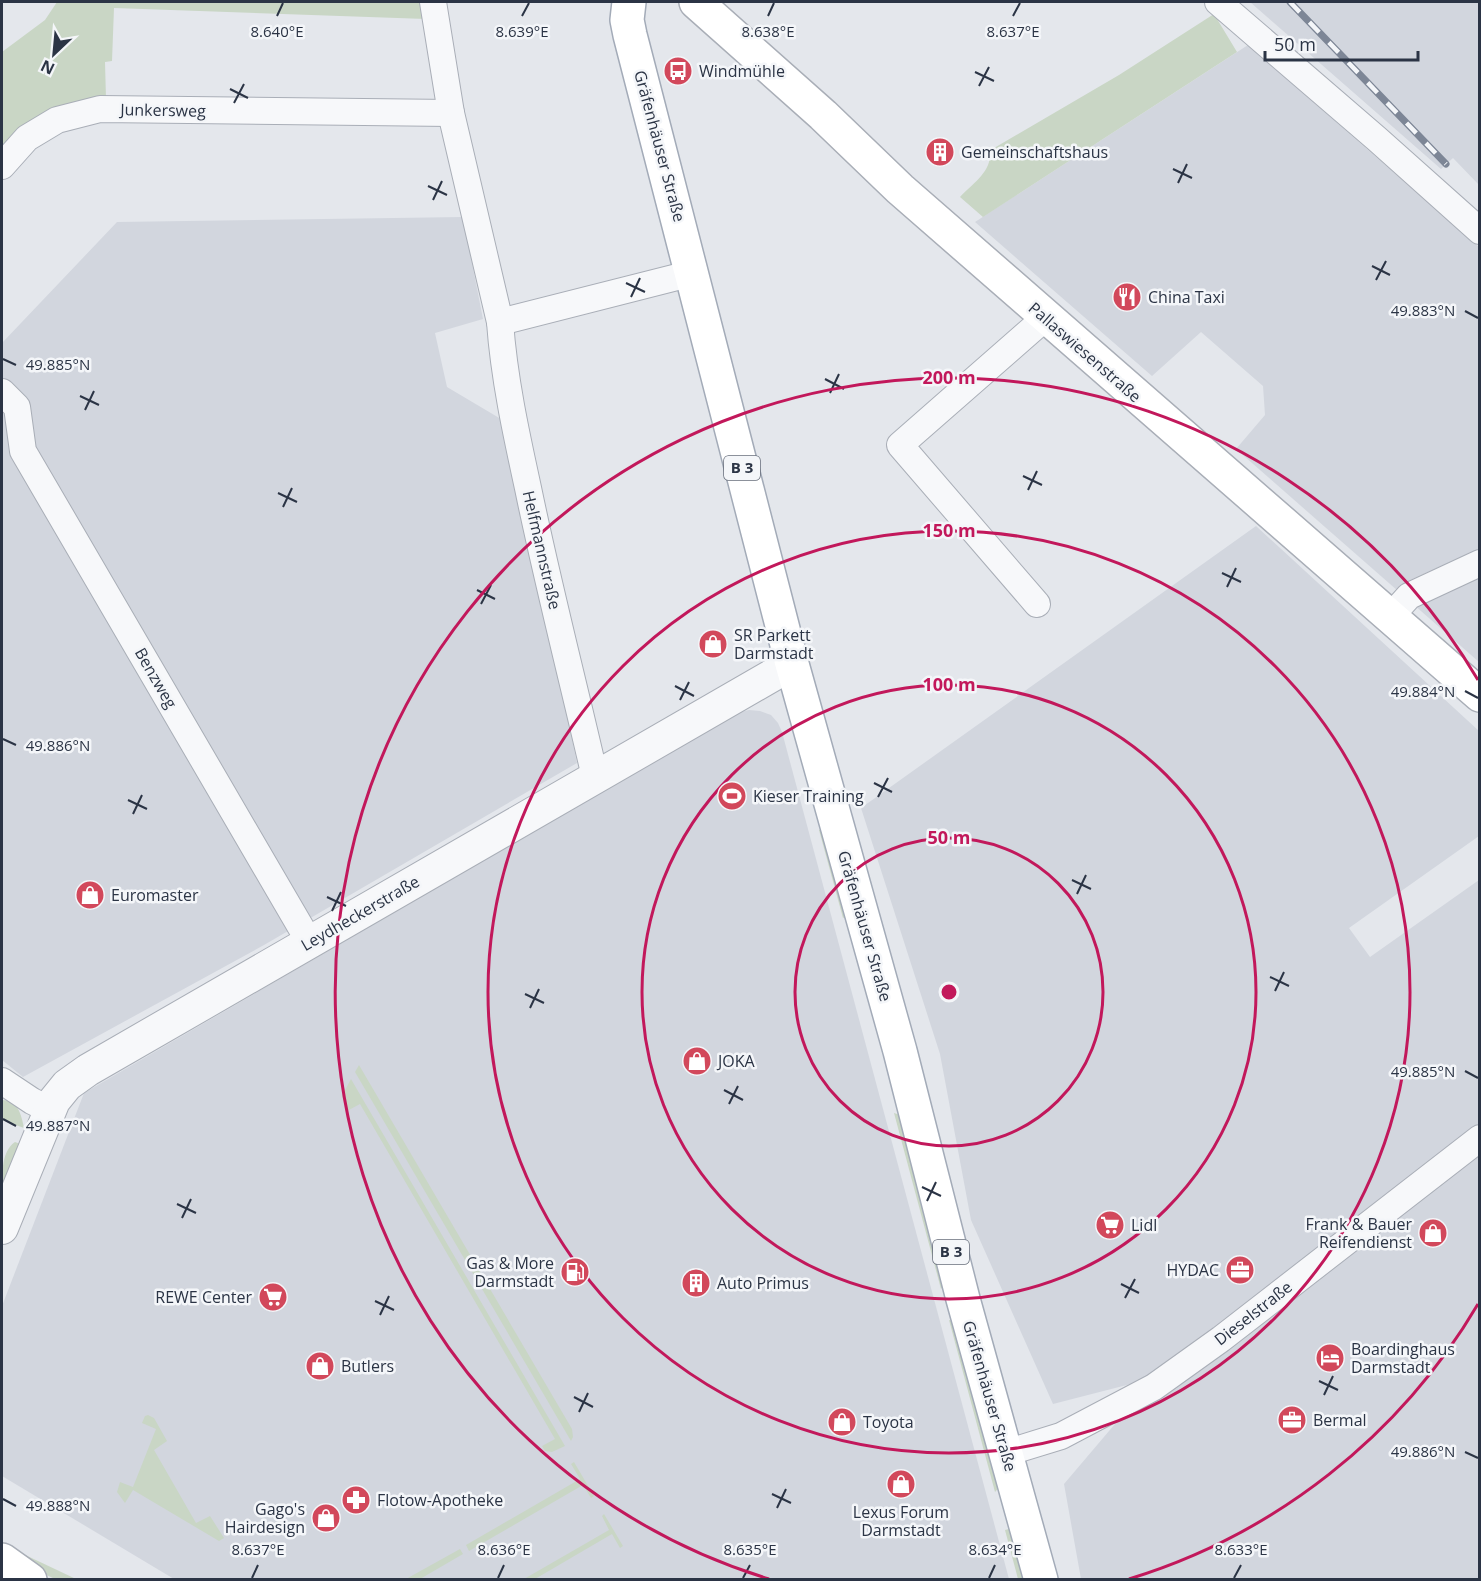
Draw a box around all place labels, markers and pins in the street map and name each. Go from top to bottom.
bus stop icon: Windmühle [662,55,694,87]
place label: Windmühle [699,60,785,82]
building icon: Gemeinschaftshaus [924,136,956,168]
place label: Gemeinschaftshaus [961,141,1108,163]
restaurant icon: China Taxi [1111,281,1143,313]
place label: China Taxi [1148,286,1225,308]
place label: SR Parkett Darmstadt [734,624,814,664]
shop icon: SR Parkett Darmstadt [697,628,729,660]
sports icon: Kieser Training [716,780,748,812]
place label: Kieser Training [753,785,864,807]
shop icon: Euromaster [74,879,106,911]
place label: Euromaster [111,884,199,906]
centre of rings [939,982,959,1002]
shop icon: JOKA [681,1045,713,1077]
place label: JOKA [716,1050,756,1072]
supermarket icon: Lidl [1094,1209,1126,1241]
place label: Frank & Bauer Reifendienst [1306,1213,1412,1253]
place label: Lidl [1131,1214,1157,1236]
shop icon: Frank & Bauer Reifendienst [1417,1217,1449,1249]
place label: Gas & More Darmstadt [466,1252,554,1292]
office icon: HYDAC [1224,1254,1256,1286]
fuel station icon: Gas & More Darmstadt [559,1256,591,1288]
place label: HYDAC [1166,1259,1219,1281]
building icon: Auto Primus [680,1267,712,1299]
place label: Auto Primus [717,1272,809,1294]
supermarket icon: REWE Center [257,1281,289,1313]
place label: REWE Center [155,1286,252,1308]
place label: Boardinghaus Darmstadt [1351,1338,1455,1378]
hotel icon: Boardinghaus Darmstadt [1314,1342,1346,1374]
shop icon: Butlers [304,1350,336,1382]
place label: Butlers [341,1355,394,1377]
office icon: Bermal [1276,1404,1308,1436]
shop icon: Toyota [826,1406,858,1438]
place label: Bermal [1313,1409,1367,1431]
place label: Toyota [863,1411,914,1433]
shop icon: Lexus Forum Darmstadt [885,1468,917,1500]
pharmacy icon: Flotow-Apotheke [340,1484,372,1516]
place label: Flotow-Apotheke [377,1489,503,1511]
place label: Gago's Hairdesign [225,1498,305,1538]
place label: Lexus Forum Darmstadt [853,1501,949,1541]
shop icon: Gago's Hairdesign [310,1502,342,1534]

